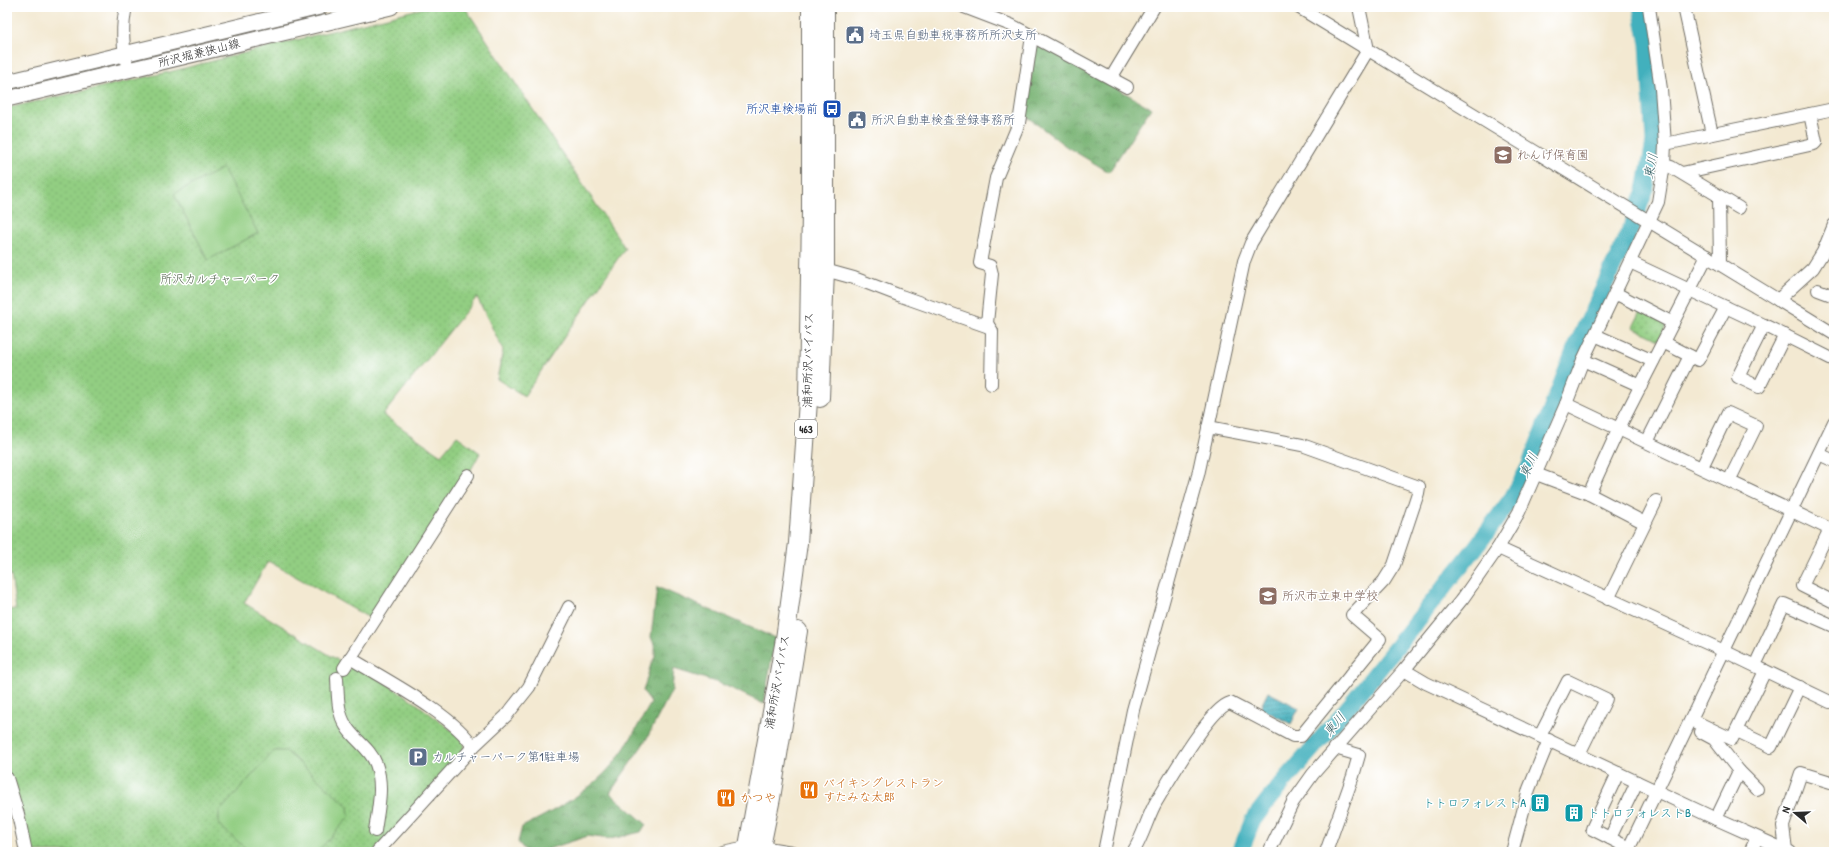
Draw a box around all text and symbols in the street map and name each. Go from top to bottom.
public building icon: 埼玉県自動車税事務所所沢支所 [844,24,866,46]
place label: 埼玉県自動車税事務所所沢支所 [869,26,1037,43]
street label: 所沢堀兼狭山線 [156,34,242,71]
bus stop icon: 所沢車検場前 [821,98,843,120]
place label: 所沢車検場前 [746,100,818,117]
public building icon: 所沢自動車検査登録事務所 [846,109,868,131]
place label: 所沢自動車検査登録事務所 [871,111,1015,128]
school or university icon: れんげ保育園 [1492,144,1514,166]
place label: れんげ保育園 [1517,146,1589,163]
water label: 東川 [1639,152,1661,180]
park label: 所沢カルチャーパーク [160,270,280,287]
street label: 浦和所沢バイパス [798,312,817,408]
road number: 463 [795,420,817,438]
water label: 東川 [1514,449,1542,481]
school or university icon: 所沢市立東中学校 [1257,585,1279,607]
place label: 所沢市立東中学校 [1282,587,1378,604]
street label: 浦和所沢バイパス [760,633,793,731]
water label: 東川 [1319,708,1349,740]
parking icon: カルチャーパーク第1駐車場 [407,746,429,768]
place label: カルチャーパーク第1駐車場 [432,748,580,765]
place label: バイキングレストラン すたみな太郎 [823,774,944,805]
restaurant icon: バイキングレストラン すたみな太郎 [798,779,820,801]
restaurant icon: かつや [715,787,737,809]
place label: かつや [740,789,776,806]
building icon: トトロフォレストA [1529,792,1551,814]
north arrow [1775,793,1815,833]
place label: トトロフォレストA [1423,794,1526,811]
building icon: トトロフォレストB [1563,802,1585,824]
place label: トトロフォレストB [1588,804,1691,821]
text: N [1778,805,1793,815]

